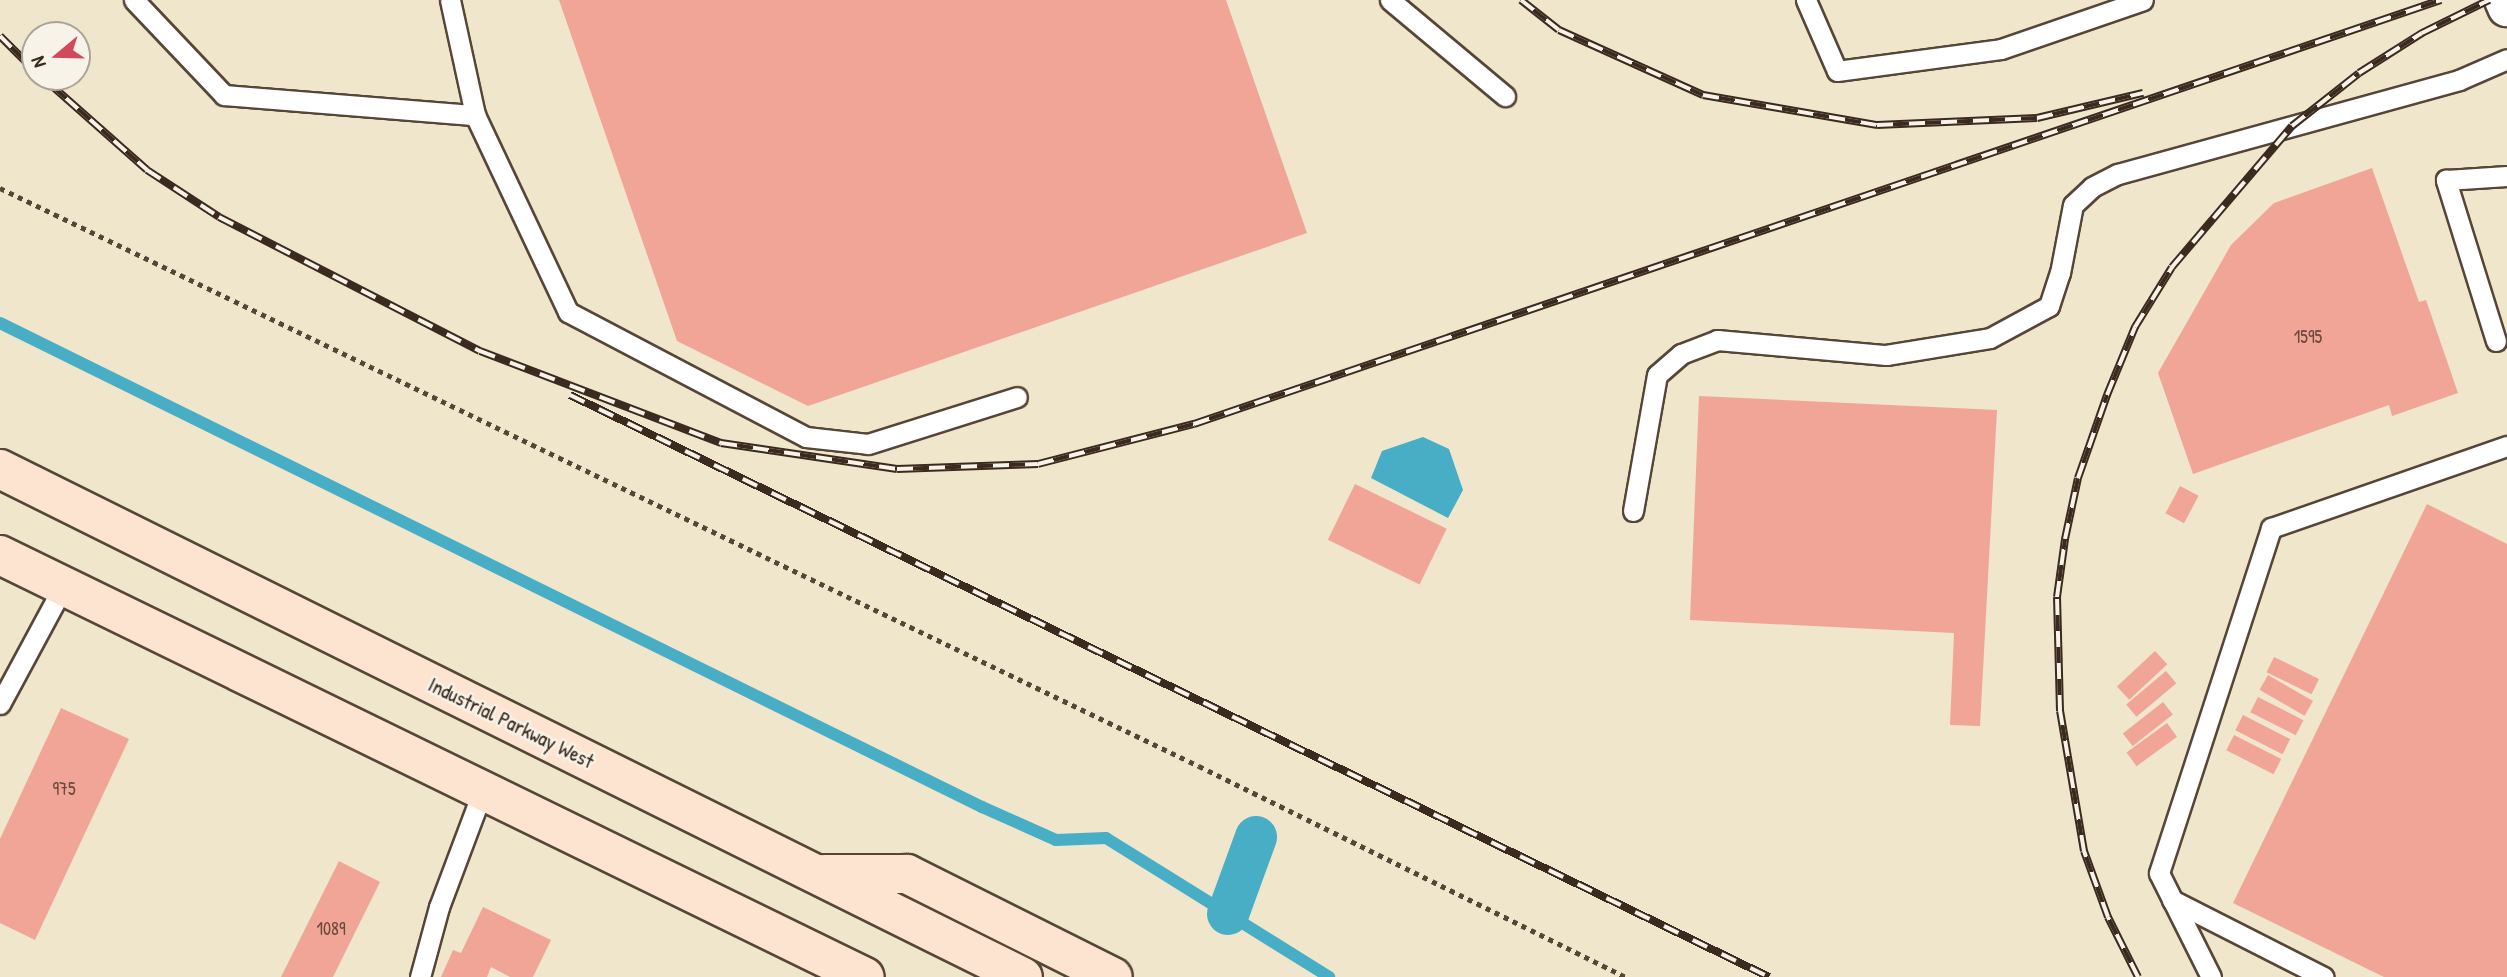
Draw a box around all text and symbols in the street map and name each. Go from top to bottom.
north arrow [21,21,91,91]
text: N [24,53,52,71]
house number: 1595 [2294,326,2322,348]
street label: Industrial Parkway West [424,672,598,774]
house number: 975 [52,778,76,800]
house number: 1089 [317,918,345,940]

